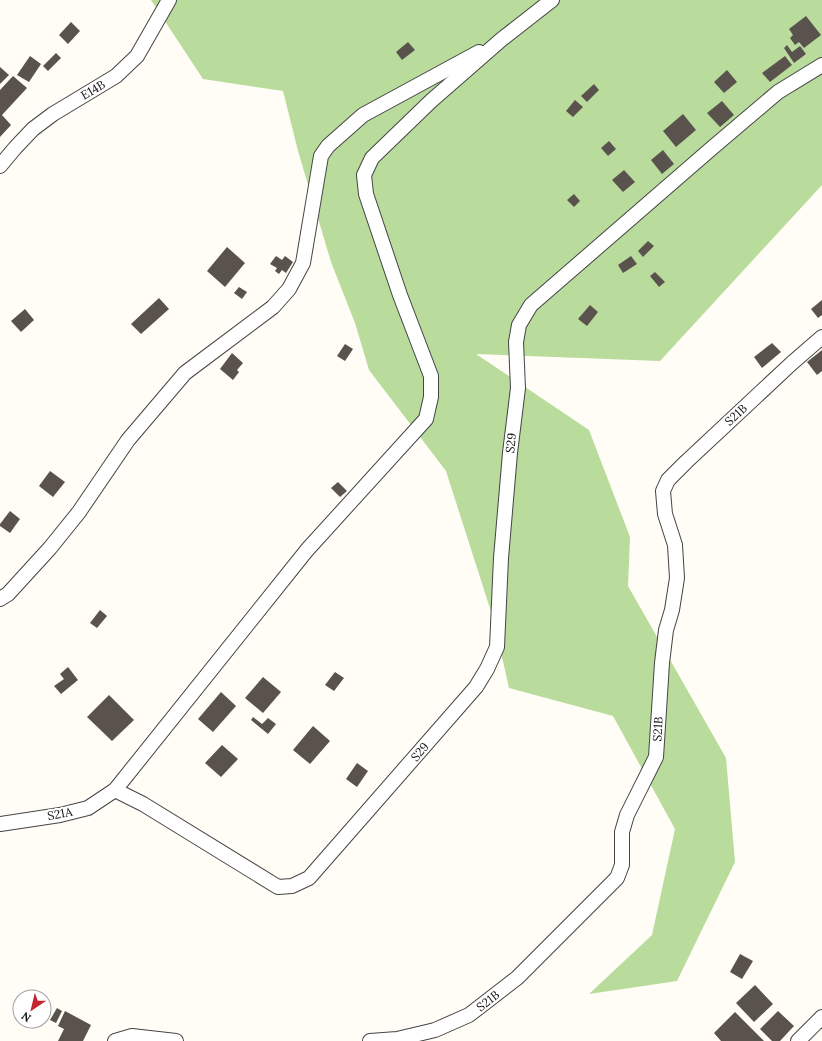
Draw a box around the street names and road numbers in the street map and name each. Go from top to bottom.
street label: E14B [78,76,108,103]
street label: S21B [721,401,750,429]
street label: S29 [502,432,519,454]
street label: S21B [649,716,666,742]
street label: S29 [407,739,432,764]
street label: S21A [46,804,74,823]
street label: S21B [473,987,502,1014]

